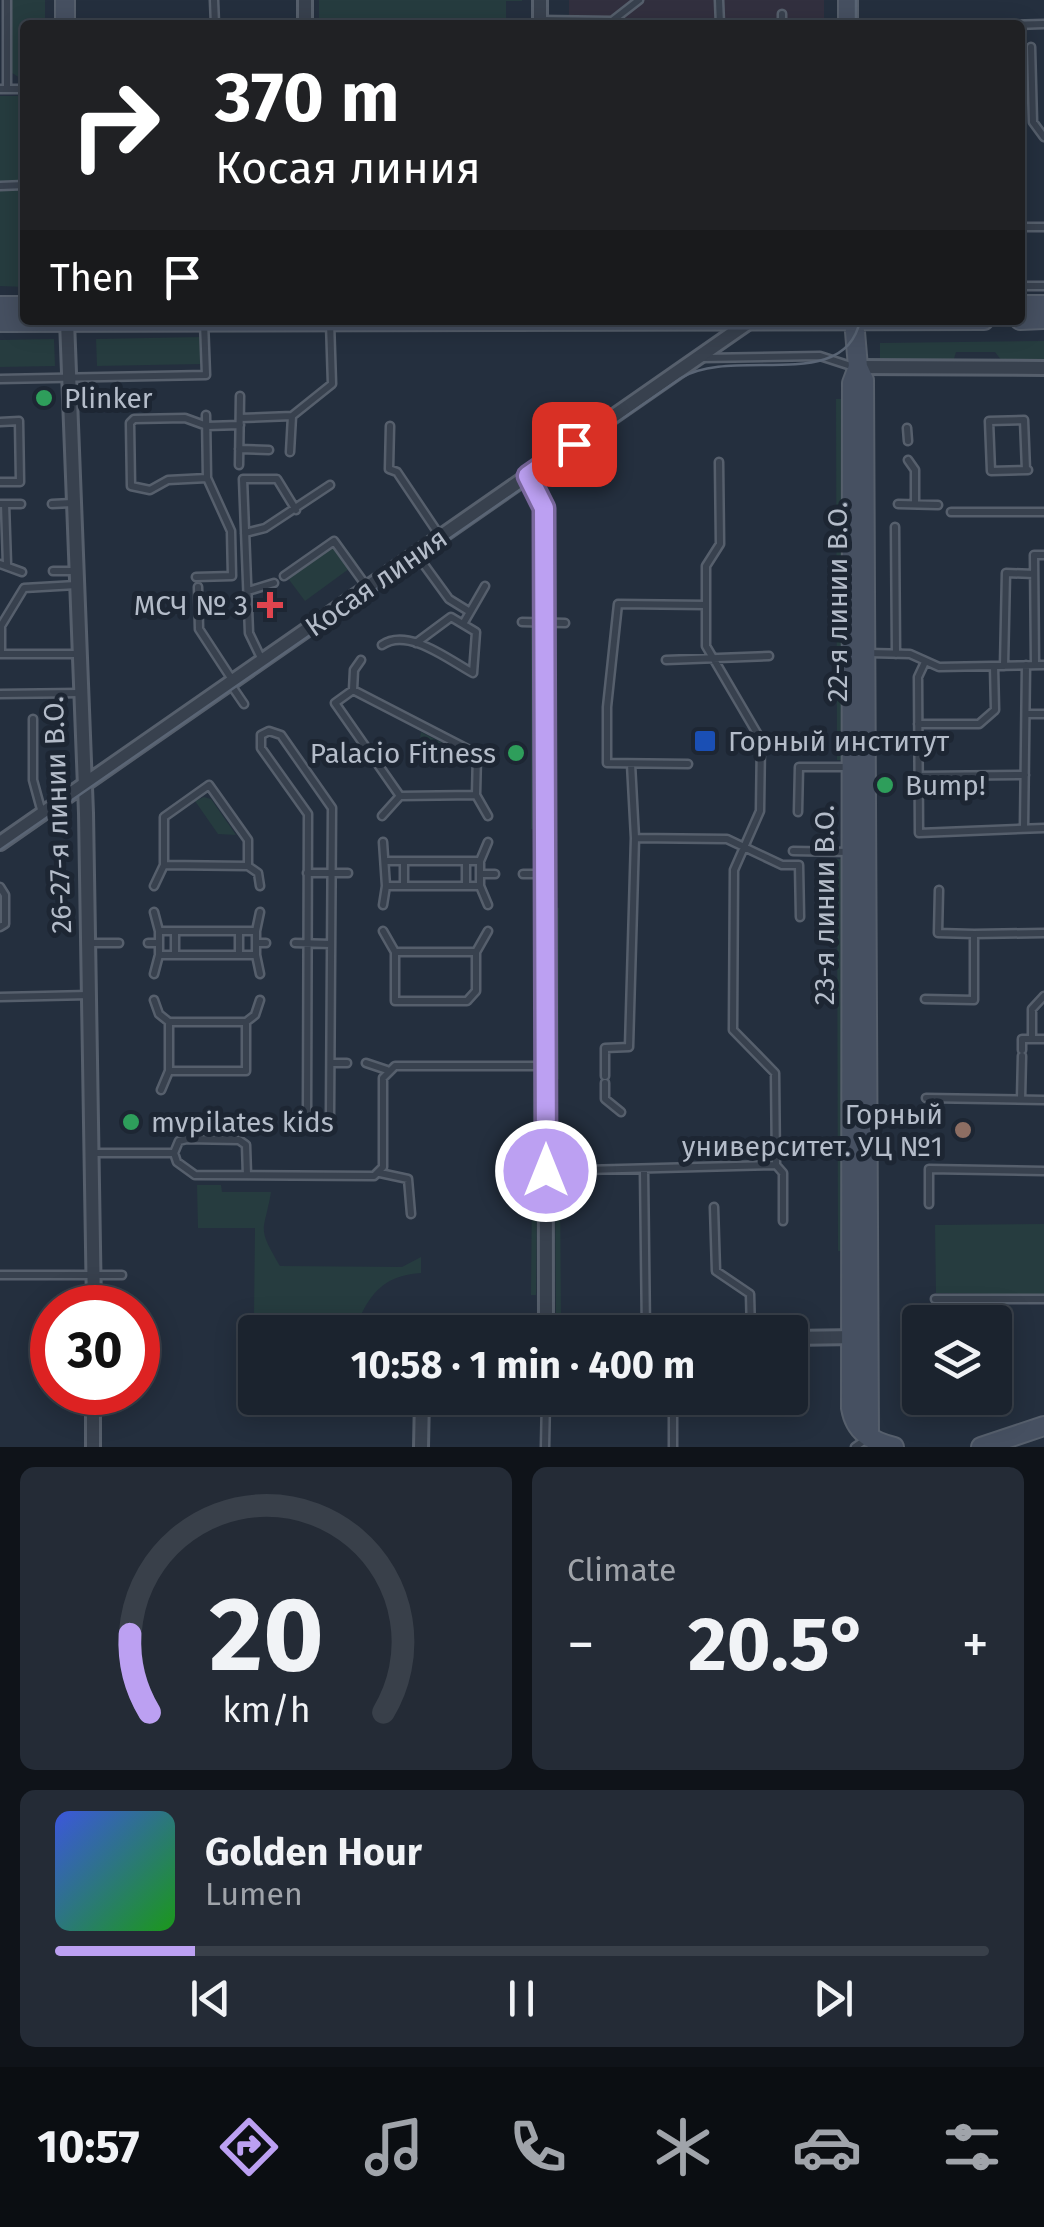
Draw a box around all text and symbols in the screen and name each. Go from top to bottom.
text: 370 m [215,56,400,140]
icon: right [50,60,180,190]
text: Косая линия [215,141,481,195]
icon: arrive [155,250,210,305]
text: Then [50,255,135,301]
place label: Plinker [64,382,153,415]
marker: Plinker [33,387,55,409]
pin [532,402,617,487]
icon: arrive [547,417,602,472]
street label: 22-я линии В.О. [821,502,854,702]
street label: Косая линия [299,521,453,643]
place label: МСЧ № 3 [134,589,248,622]
marker: МСЧ № 3 [257,592,283,618]
street label: 26-27-я линии В.О. [37,696,78,934]
place label: Горный институт [728,725,949,758]
marker: Горный институт [692,728,718,754]
place label: Palacio Fitness [310,737,496,770]
marker: Palacio Fitness [505,742,527,764]
place label: Bump! [905,769,986,802]
marker: Bump! [874,774,896,796]
street label: 23-я линии В.О. [808,805,841,1005]
place label: Горный университет. УЦ №1 [682,1098,943,1163]
place label: mvpilates kids [151,1106,334,1139]
marker: mvpilates kids [120,1111,142,1133]
position arrow [494,1119,598,1223]
marker: Горный университет. УЦ №1 [952,1119,974,1141]
speed limit sign: 30 [30,1285,160,1415]
map controls [902,1305,1012,1415]
button: layers [902,1305,1012,1415]
text: 10:58 · 1 min · 400 m [351,1342,695,1388]
text: Climate [567,1551,676,1589]
text: 20 [209,1573,323,1698]
text: 20.5° [688,1600,868,1690]
text: − [567,1612,595,1678]
text: + [962,1612,989,1678]
text: km/h [222,1689,310,1731]
text: Golden Hour [205,1829,422,1875]
text: Lumen [205,1875,303,1913]
icon: previous [183,1971,238,2026]
icon: pause [494,1971,549,2026]
icon: next [806,1971,861,2026]
icon: directions [214,2112,284,2182]
icon: music [359,2112,429,2182]
icon: phone [503,2112,573,2182]
icon: climate [648,2112,718,2182]
icon: car [792,2112,862,2182]
icon: filters [937,2112,1007,2182]
text: 10:57 [37,2120,140,2174]

